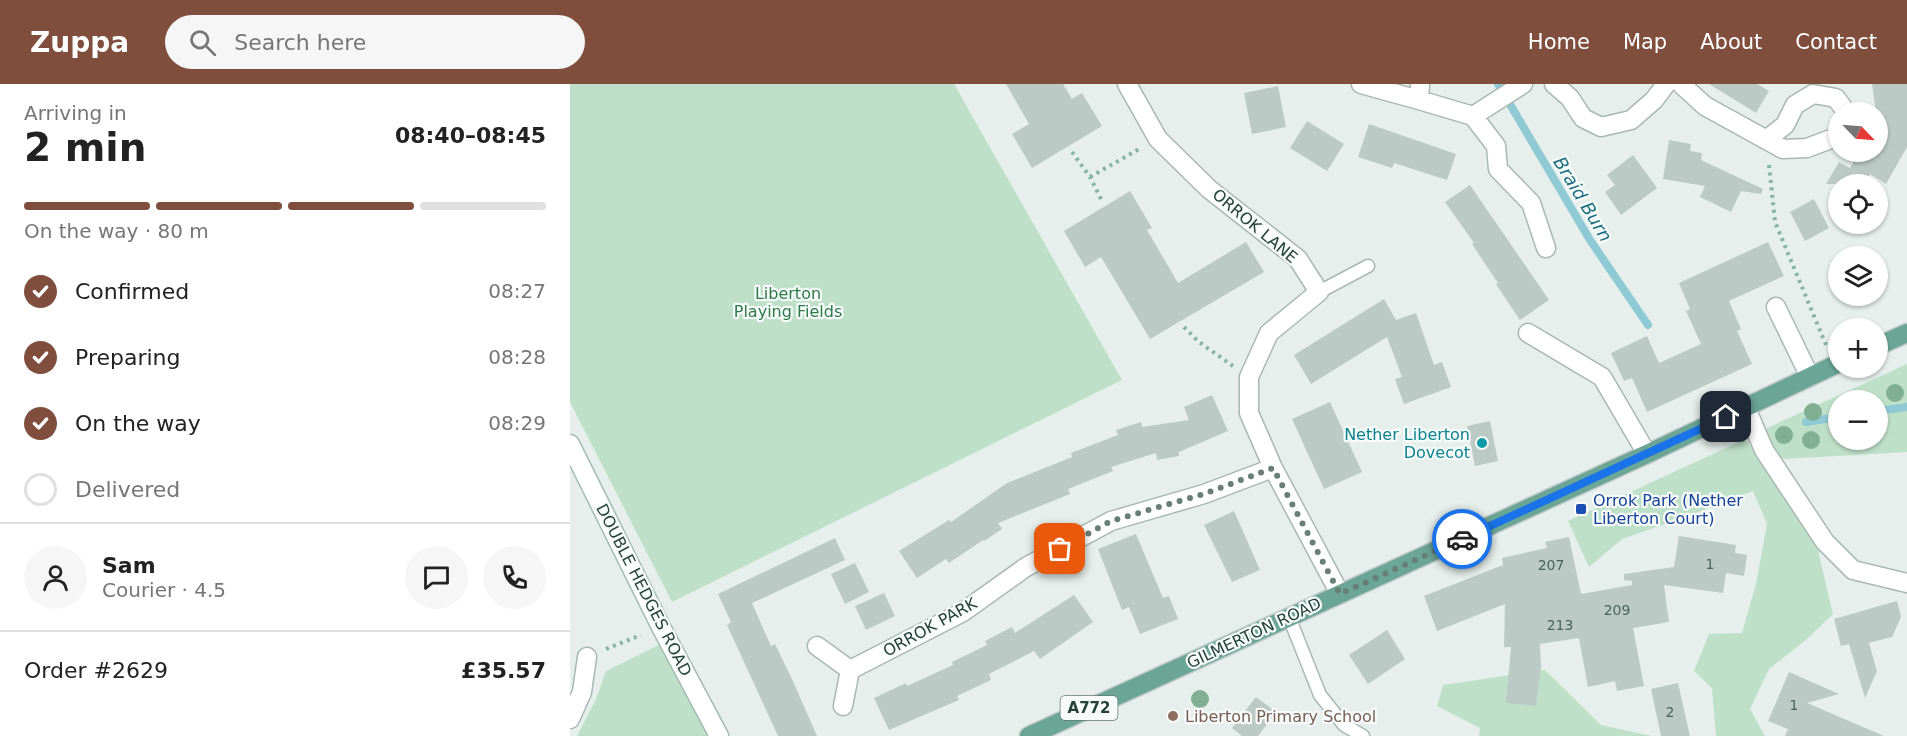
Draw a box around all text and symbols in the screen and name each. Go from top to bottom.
search box [165,15,585,69]
text: Zuppa [30,26,129,59]
icon: search [186,26,219,59]
text: Search here [234,30,366,55]
text: Home [1528,30,1590,54]
text: Map [1623,30,1667,54]
text: About [1700,30,1762,54]
text: Contact [1795,30,1877,54]
text: Arriving in [24,101,127,125]
north arrow [1828,102,1888,162]
map controls [1828,102,1888,450]
text: 08:40–08:45 [395,123,546,148]
text: 2 min [24,125,146,170]
water label: Braid Burn [1549,153,1617,245]
button: locate [1828,174,1888,234]
street label: ORROK LANE [1209,185,1301,267]
text: On the way · 80 m [24,219,209,243]
button: layers [1828,246,1888,306]
icon: check [24,275,57,308]
text: Confirmed [75,279,189,304]
text: 08:27 [488,279,546,303]
park label: Liberton Playing Fields [734,284,842,321]
button: + [1828,318,1888,378]
icon: check [24,341,57,374]
text: Preparing [75,345,181,370]
text: 08:28 [488,345,546,369]
button: − [1828,390,1888,450]
pin [1700,391,1751,442]
icon: home [1709,400,1742,433]
icon: check [24,407,57,440]
text: On the way [75,411,201,436]
text: 08:29 [488,411,546,435]
place label: Nether Liberton Dovecot [1344,425,1470,462]
marker: Nether Liberton Dovecot [1475,436,1489,450]
text: Delivered [75,477,180,502]
place label: Orrok Park (Nether Liberton Court) [1593,491,1743,528]
street label: DOUBLE HEDGES ROAD [592,501,696,679]
marker: Orrok Park (Nether Liberton Court) [1574,502,1588,516]
courier [1432,509,1492,569]
pin [1034,523,1085,574]
icon: car [1446,523,1479,556]
icon: bag [1043,532,1076,565]
button: person [24,546,87,609]
button: chat [405,546,468,609]
button: phone [483,546,546,609]
text: Sam [102,553,156,578]
house number: 1 [1706,556,1714,572]
house number: 207 [1538,557,1564,573]
text: Courier · 4.5 [102,578,226,602]
street label: ORROK PARK [880,593,981,661]
street label: GILMERTON ROAD [1184,594,1324,672]
house number: 209 [1604,602,1630,618]
house number: 213 [1547,617,1573,633]
text: Order #2629 [24,658,168,683]
text: £35.57 [461,658,546,683]
road number: A772 [1060,696,1118,720]
house number: 1 [1790,697,1798,713]
house number: 2 [1666,704,1674,720]
place label: Liberton Primary School [1185,707,1376,726]
marker: Liberton Primary School [1166,709,1180,723]

